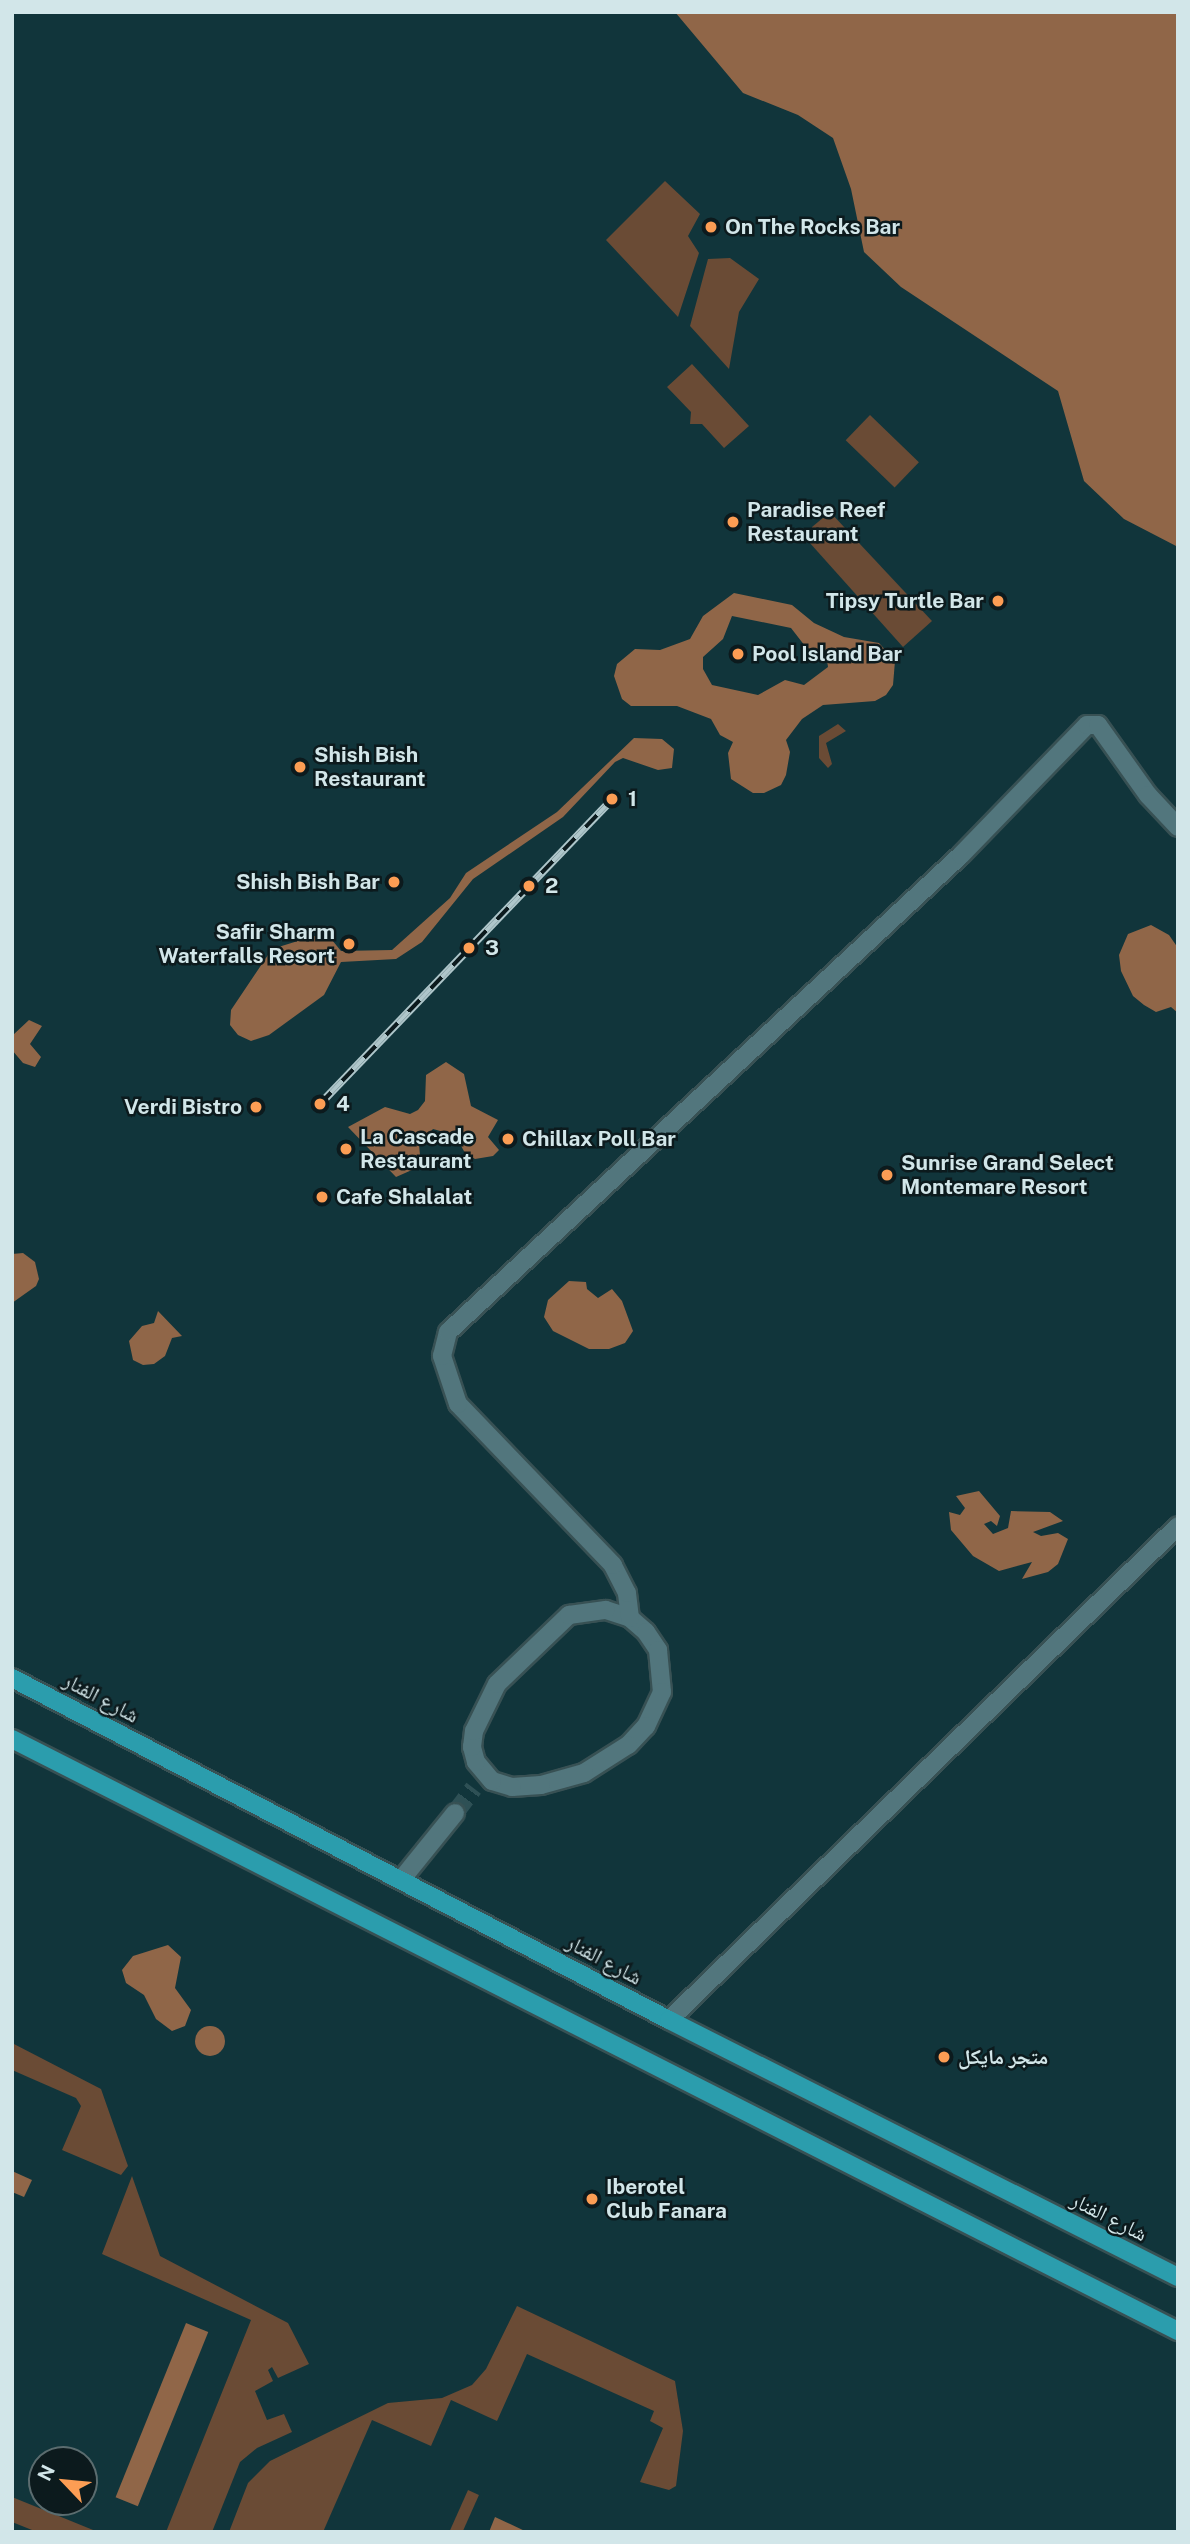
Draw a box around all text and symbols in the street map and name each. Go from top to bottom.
place label: On The Rocks Bar [725,214,900,240]
marker: On The Rocks Bar [703,219,719,235]
place label: Paradise Reef Restaurant [747,497,885,547]
marker: Paradise Reef Restaurant [725,514,741,530]
place label: Tipsy Turtle Bar [826,588,984,614]
marker: Tipsy Turtle Bar [990,593,1006,609]
place label: Pool Island Bar [752,641,902,667]
marker: Pool Island Bar [730,646,746,662]
place label: Shish Bish Restaurant [314,742,426,792]
marker: Shish Bish Restaurant [292,759,308,775]
place label: 1 [628,786,637,812]
marker: 1 [602,789,622,809]
place label: Shish Bish Bar [236,869,380,895]
place label: 2 [545,873,558,899]
marker: Shish Bish Bar [386,874,402,890]
marker: 2 [519,876,539,896]
place label: Safir Sharm Waterfalls Resort [158,919,335,969]
place label: 3 [485,935,499,961]
marker: Safir Sharm Waterfalls Resort [341,936,357,952]
marker: 3 [459,938,479,958]
place label: 4 [336,1091,350,1117]
place label: Verdi Bistro [124,1094,242,1120]
marker: 4 [310,1094,330,1114]
marker: Verdi Bistro [248,1099,264,1115]
place label: La Cascade Restaurant [360,1124,474,1174]
place label: Chillax Poll Bar [522,1126,676,1152]
marker: Chillax Poll Bar [500,1131,516,1147]
marker: La Cascade Restaurant [338,1141,354,1157]
place label: Sunrise Grand Select Montemare Resort [901,1150,1114,1200]
marker: Sunrise Grand Select Montemare Resort [879,1167,895,1183]
place label: Cafe Shalalat [336,1184,472,1210]
marker: Cafe Shalalat [314,1189,330,1205]
street label: شارع الفنار [59,1668,143,1728]
street label: شارع الفنار [562,1930,646,1990]
place label: متجر مايكل [958,2044,1048,2070]
marker: متجر مايكل [936,2049,952,2065]
place label: Iberotel Club Fanara [606,2174,727,2224]
street label: شارع الفنار [1067,2187,1151,2247]
marker: Iberotel Club Fanara [584,2191,600,2207]
north arrow [28,2446,98,2516]
text: N [33,2461,59,2484]

